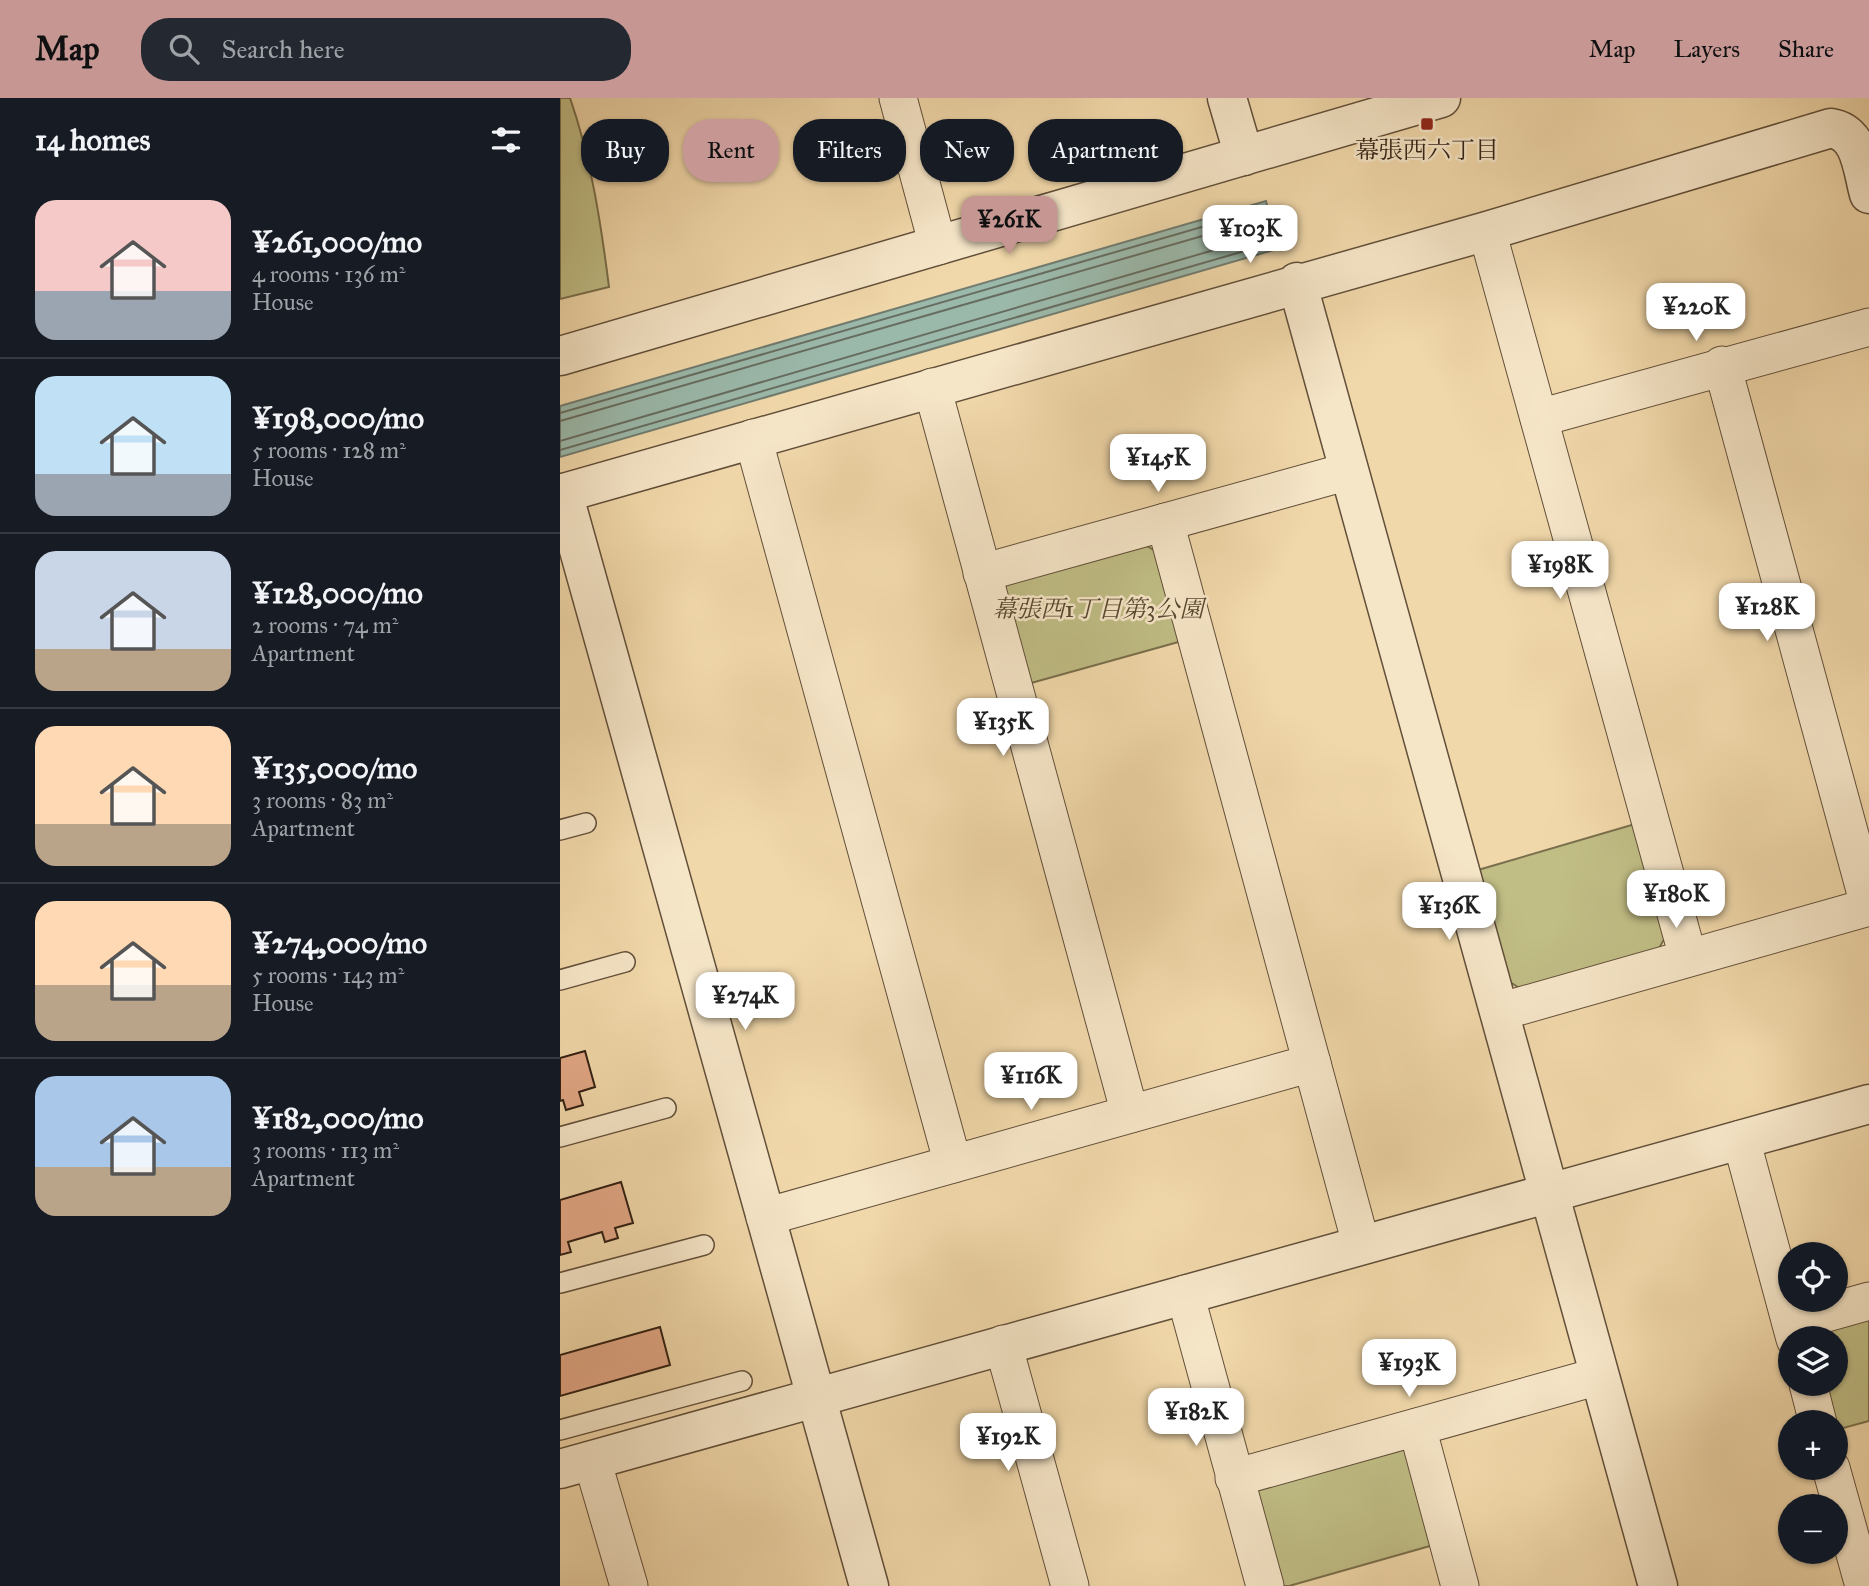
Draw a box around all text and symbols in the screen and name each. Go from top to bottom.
search box [141,18,631,81]
text: Map [35,29,99,69]
icon: search [165,30,203,68]
text: Search here [221,33,345,65]
text: Map [1589,34,1636,64]
text: Layers [1674,34,1740,64]
text: Share [1778,34,1834,64]
marker: 幕張西六丁目 [1419,116,1435,132]
chip: Buy [581,119,669,182]
chip: Rent [683,119,779,182]
chip: Filters [793,119,906,182]
chip: New [920,119,1014,182]
chip: Apartment [1028,119,1183,182]
icon: filters [487,121,525,159]
text: 14 homes [35,122,150,158]
place label: 幕張西六丁目 [1355,135,1499,165]
pin: ¥261K [960,197,1058,256]
text: ¥261K [977,205,1041,233]
pin: ¥103K [1201,206,1299,265]
text: ¥103K [1219,214,1282,242]
text: ¥261,000/mo [252,224,422,260]
icon: home [91,228,175,312]
text: 4 rooms · 136 m² [252,260,405,288]
pin: ¥220K [1647,284,1745,343]
text: House [252,288,314,316]
text: ¥220K [1662,292,1730,320]
text: ¥198,000/mo [252,400,424,436]
icon: home [91,404,175,488]
pin: ¥145K [1109,434,1207,494]
text: 5 rooms · 128 m² [252,436,406,464]
text: ¥145K [1126,443,1190,471]
text: House [252,464,314,492]
pin: ¥198K [1511,542,1609,601]
text: ¥198K [1528,550,1592,578]
text: ¥128,000/mo [252,575,423,611]
icon: home [91,579,175,663]
pin: ¥128K [1718,584,1816,643]
text: ¥128K [1735,592,1799,620]
park label: 幕張西1丁目第3公園 [992,594,1208,624]
text: 2 rooms · 74 m² [252,611,398,639]
text: Apartment [252,639,355,667]
pin: ¥135K [954,698,1052,758]
text: ¥135K [973,707,1033,735]
text: ¥135,000/mo [252,750,417,786]
icon: home [91,754,175,838]
text: 3 rooms · 83 m² [252,786,393,814]
text: Apartment [252,814,355,842]
pin: ¥180K [1627,870,1725,930]
text: ¥180K [1643,879,1709,907]
pin: ¥136K [1400,882,1498,942]
text: ¥136K [1418,891,1480,919]
text: ¥274,000/mo [252,925,427,961]
icon: home [91,929,175,1013]
text: 5 rooms · 143 m² [252,961,404,989]
pin: ¥274K [696,972,794,1032]
text: ¥274K [712,981,778,1009]
text: House [252,989,314,1017]
pin: ¥116K [982,1052,1080,1112]
text: ¥116K [1000,1061,1062,1089]
text: ¥182,000/mo [252,1100,424,1136]
icon: home [91,1104,175,1188]
text: 3 rooms · 113 m² [252,1136,399,1164]
text: Apartment [252,1164,355,1192]
map controls [1778,1242,1848,1564]
button: locate [1778,1242,1848,1312]
button: layers [1778,1326,1848,1396]
pin: ¥193K [1360,1340,1458,1399]
text: ¥193K [1378,1348,1440,1376]
pin: ¥182K [1147,1388,1245,1448]
text: ¥182K [1164,1397,1228,1425]
button: + [1778,1410,1848,1480]
pin: ¥192K [959,1414,1057,1473]
text: ¥192K [976,1422,1040,1450]
button: − [1778,1494,1848,1564]

